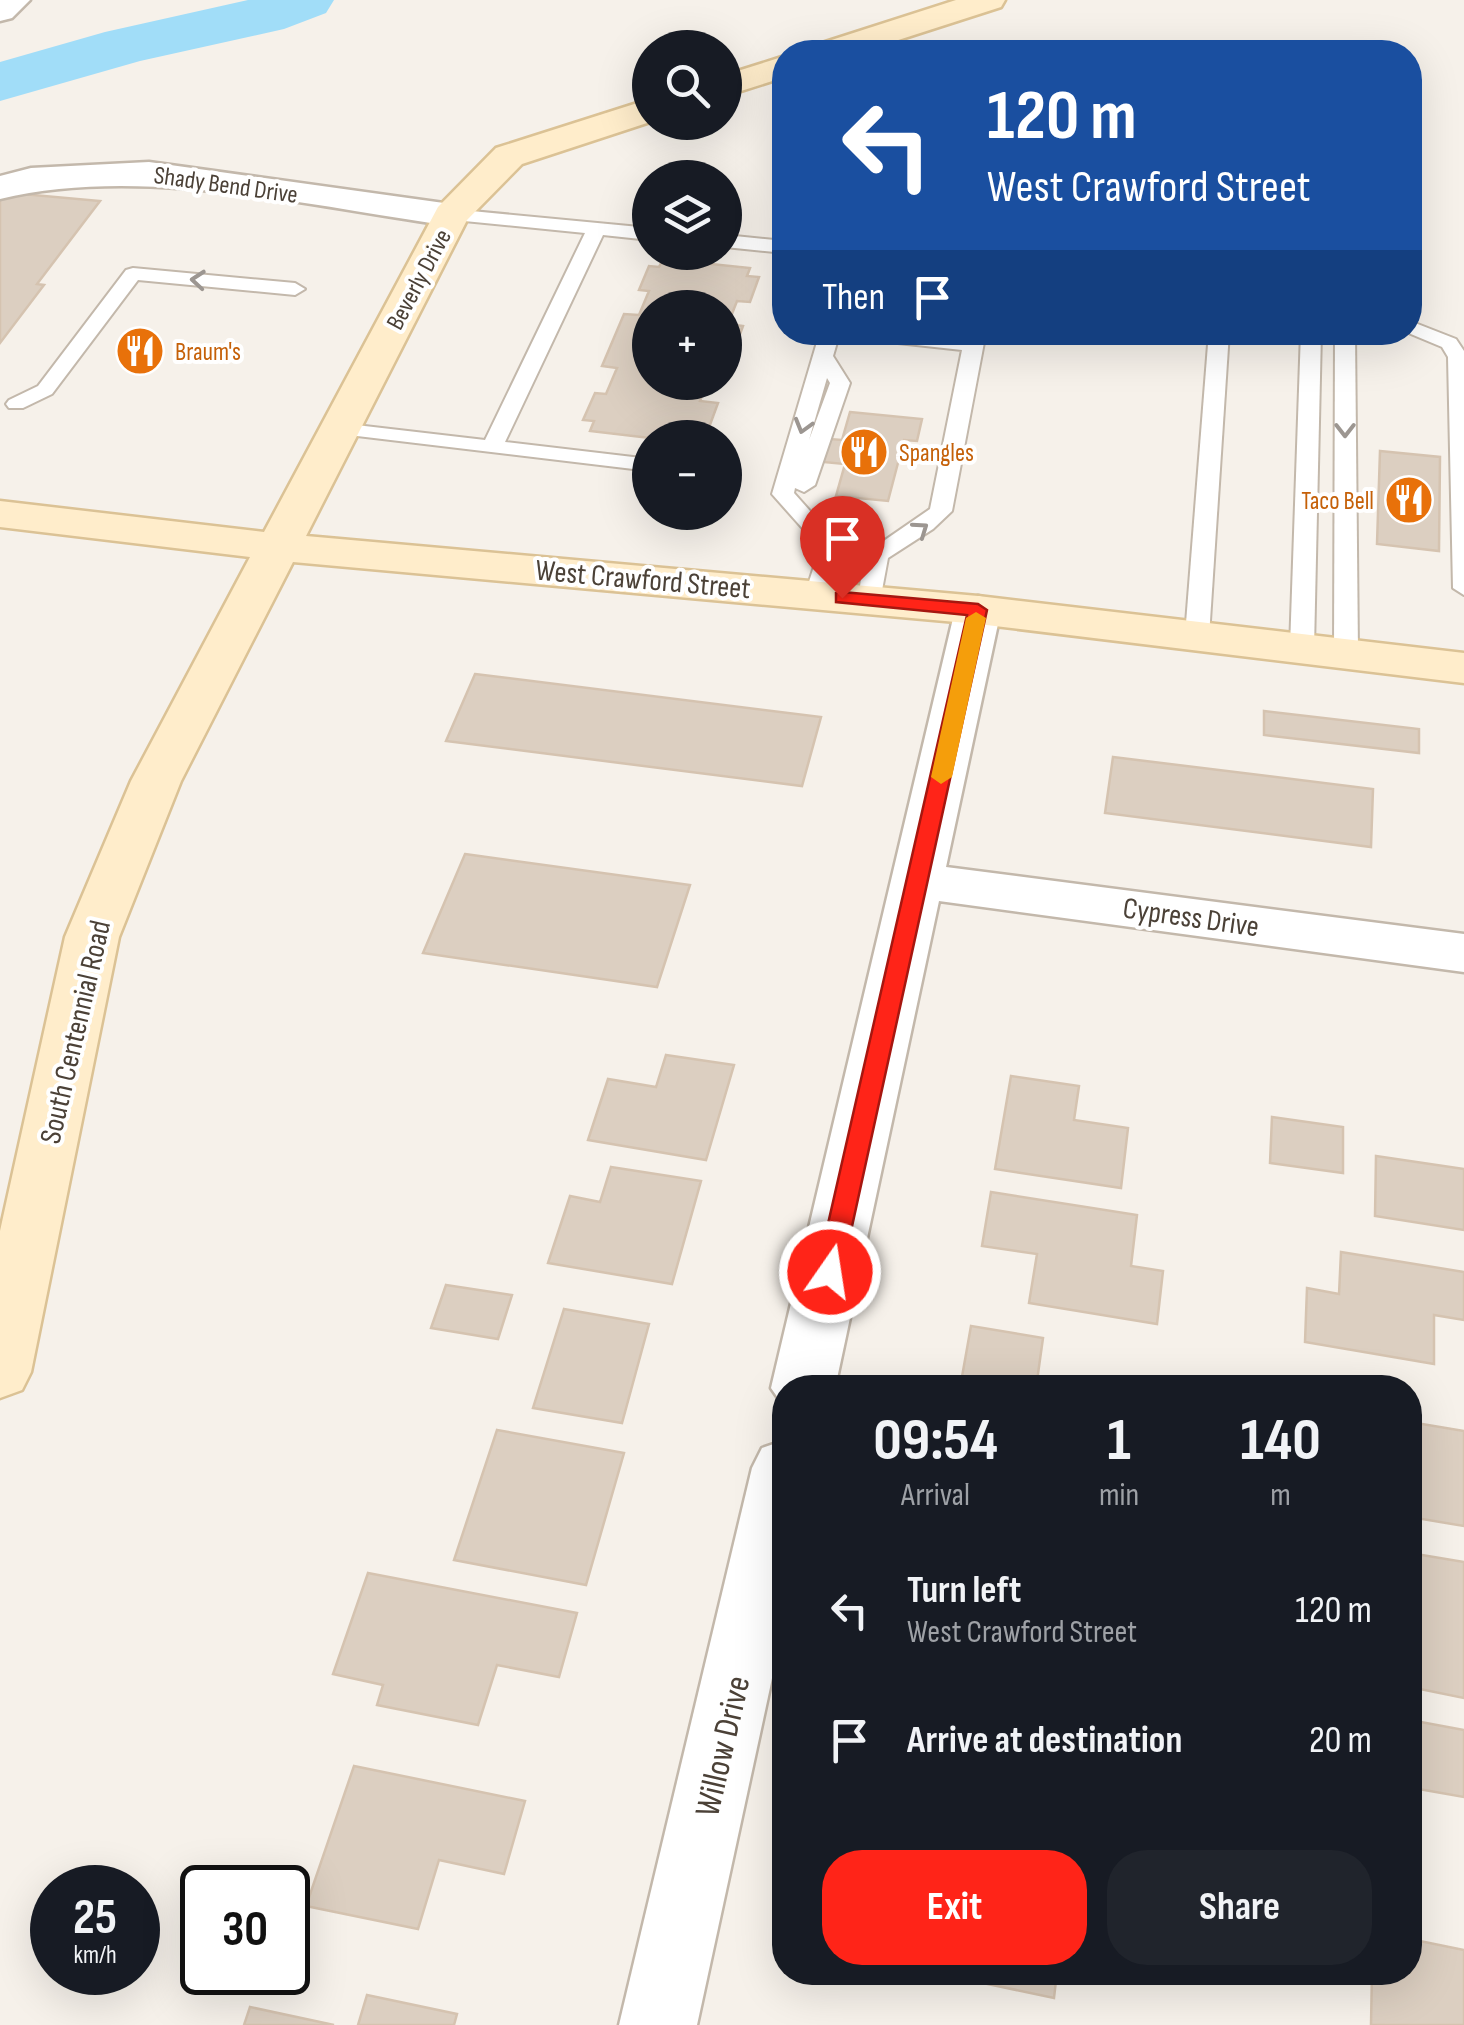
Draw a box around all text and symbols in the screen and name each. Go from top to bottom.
map controls [632,30,742,530]
button: search [632,30,742,140]
text: 120 m [987,75,1137,159]
icon: left [822,80,952,210]
street label: Shady Bend Drive [152,160,300,211]
button: layers [632,160,742,270]
text: West Crawford Street [987,160,1311,215]
street label: Beverly Drive [380,224,459,335]
one-way arrow [190,270,206,292]
icon: arrive [905,270,960,325]
text: Then [822,275,885,320]
button: + [632,290,742,400]
restaurant icon: Braum's [114,325,166,377]
place label: Braum's [175,337,241,368]
one-way arrow [794,417,815,434]
button: − [632,420,742,530]
one-way arrow [1334,422,1356,438]
restaurant icon: Spangles [838,426,890,478]
place label: Spangles [899,438,974,469]
restaurant icon: Taco Bell [1383,474,1435,526]
place label: Taco Bell [1301,486,1374,517]
pin [800,496,885,599]
icon: arrive [815,511,870,566]
one-way arrow [910,523,928,541]
street label: West Crawford Street [534,553,752,607]
street label: Cypress Drive [1121,891,1261,945]
street label: South Centennial Road [33,917,119,1147]
position arrow [778,1220,882,1324]
text: 09:54 [873,1405,998,1477]
text: 1 [1107,1405,1131,1477]
text: 140 [1240,1405,1321,1477]
text: Arrival [901,1476,970,1515]
text: min [1099,1476,1139,1515]
text: m [1270,1476,1291,1515]
text: Turn left [907,1568,1021,1613]
icon: left [822,1583,877,1638]
text: 120 m [1295,1588,1372,1633]
text: West Crawford Street [907,1613,1137,1652]
street label: Willow Drive [686,1672,760,1821]
icon: arrive [822,1713,877,1768]
text: Arrive at destination [907,1718,1182,1763]
text: 20 m [1309,1718,1372,1763]
button: Exit [822,1850,1087,1965]
button: Share [1107,1850,1372,1965]
speed limit sign: 30 [180,1865,310,1995]
text: 25 [73,1888,117,1948]
text: km/h [73,1940,117,1971]

